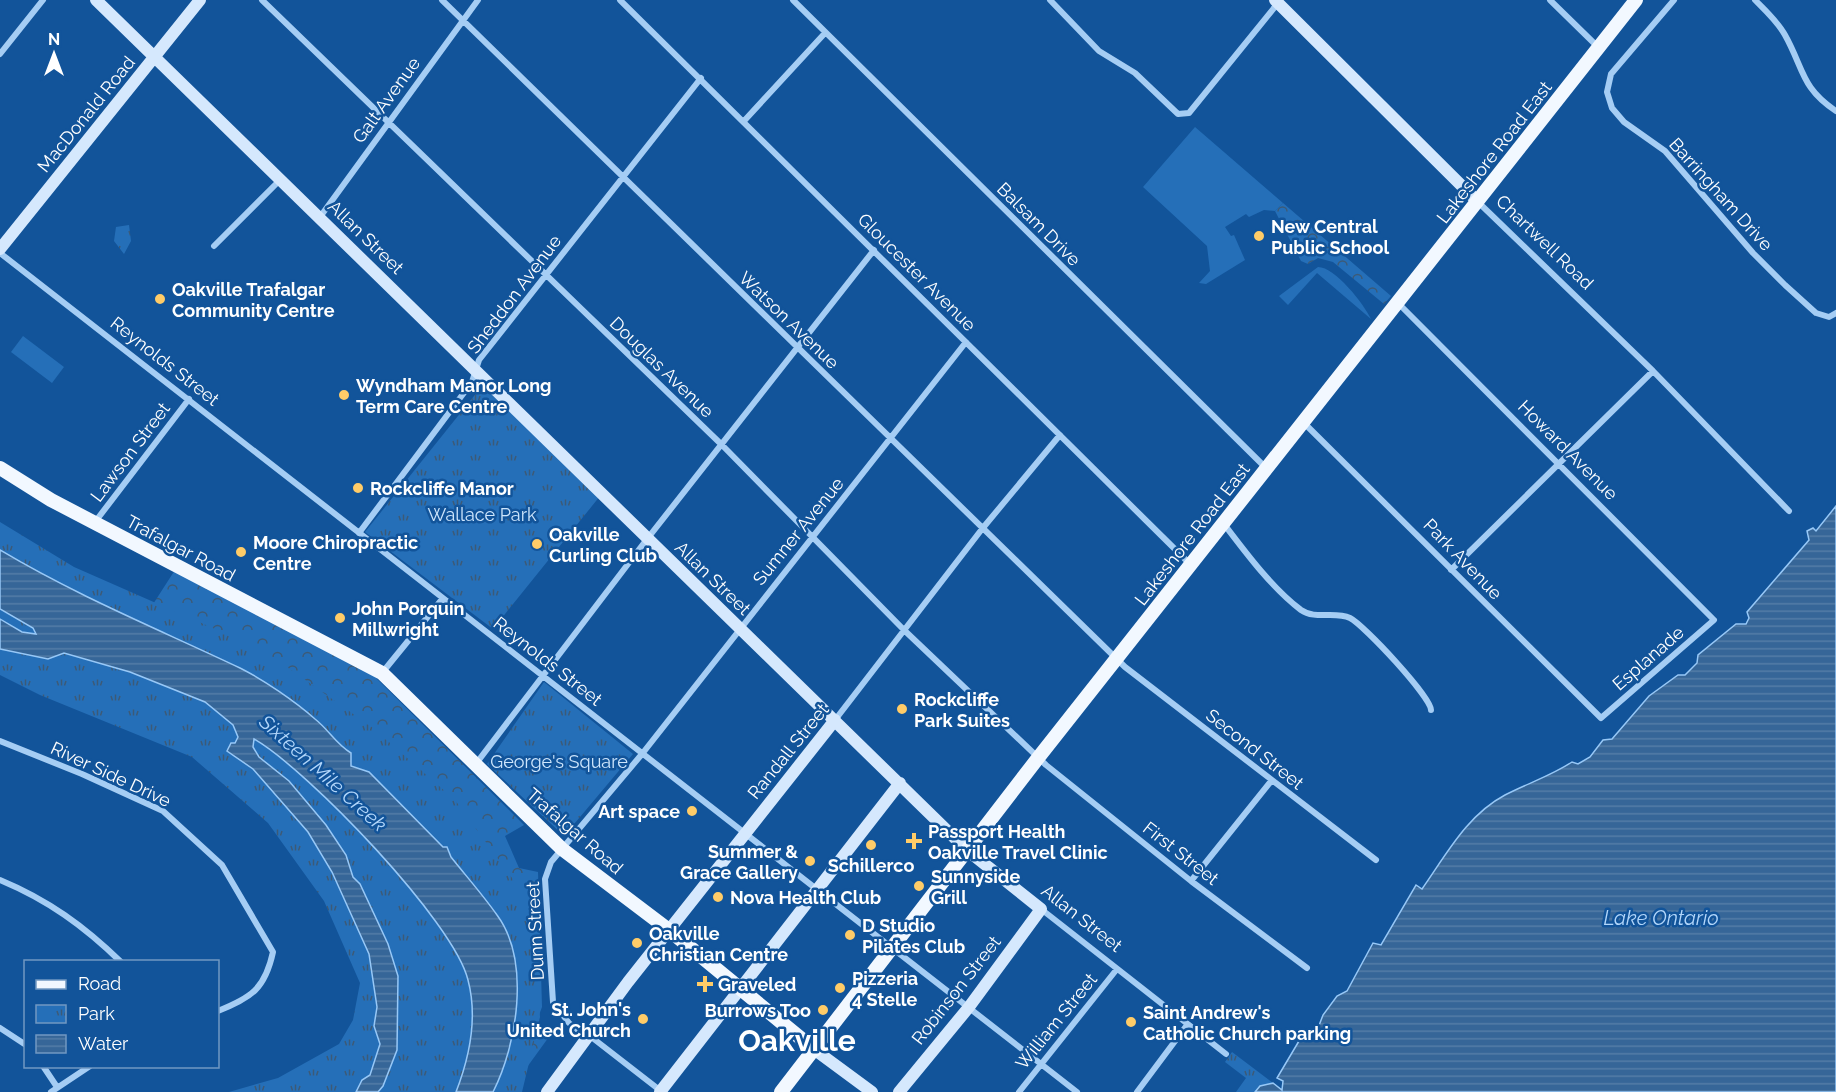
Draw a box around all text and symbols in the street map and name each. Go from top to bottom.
north arrow [24,24,84,84]
text: N [48,30,60,49]
street label: MacDonald Road [33,52,139,176]
street label: Galt Avenue [348,53,424,147]
street label: Lakeshore Road East [1432,77,1556,227]
street label: Barringham Drive [1665,133,1777,255]
street label: Balsam Drive [993,178,1085,270]
street label: Chartwell Road [1492,190,1598,294]
street label: Allan Street [324,196,408,278]
street label: Gloucester Avenue [854,209,981,336]
place label: New Central Public School [1271,216,1389,258]
marker: New Central Public School [1252,229,1266,243]
street label: Sheddon Avenue [463,230,566,357]
street label: Watson Avenue [735,267,844,373]
place label: Oakville Trafalgar Community Centre [172,279,335,321]
marker: Oakville Trafalgar Community Centre [153,292,167,306]
street label: Reynolds Street [107,312,223,410]
street label: Douglas Avenue [606,312,719,422]
place label: Wyndham Manor Long Term Care Centre [356,375,552,417]
marker: Wyndham Manor Long Term Care Centre [337,388,351,402]
street label: Howard Avenue [1514,396,1622,504]
street label: Lawson Street [86,398,174,506]
street label: Lakeshore Road East [1130,459,1254,609]
street label: Sumner Avenue [748,473,848,589]
place label: Rockcliffe Manor [370,478,514,499]
marker: Rockcliffe Manor [351,481,365,495]
park label: Wallace Park [428,504,537,525]
street label: Trafalgar Road [123,510,239,586]
street label: Park Avenue [1419,514,1507,604]
place label: Oakville Curling Club [549,524,657,566]
place label: Moore Chiropractic Centre [253,532,418,574]
marker: Oakville Curling Club [530,537,544,551]
street label: Allan Street [671,537,755,619]
marker: Moore Chiropractic Centre [234,545,248,559]
place label: John Porquin Millwright [352,598,464,640]
marker: John Porquin Millwright [333,611,347,625]
street label: Reynolds Street [490,612,606,710]
street label: Esplanade [1608,621,1688,695]
place label: Rockcliffe Park Suites [914,689,1010,731]
street label: Randall Street [743,699,833,803]
marker: Rockcliffe Park Suites [895,702,909,716]
street label: Second Street [1202,704,1308,794]
water label: Sixteen Mile Creek [254,709,392,837]
street label: River Side Drive [48,737,175,811]
park label: George's Square [490,751,628,772]
street label: Trafalgar Road [523,784,627,878]
place label: Art space [598,801,680,822]
marker: Art space [685,804,699,818]
street label: First Street [1139,817,1223,889]
place label: Passport Health Oakville Travel Clinic [928,821,1108,863]
marker: Passport Health Oakville Travel Clinic [905,832,923,850]
marker: Schillerco [864,838,878,852]
place label: Summer & Grace Gallery [680,841,798,883]
marker: Summer & Grace Gallery [803,854,817,868]
place label: Schillerco [828,855,914,876]
place label: Sunnyside Grill [931,866,1020,908]
marker: Sunnyside Grill [912,879,926,893]
street label: Allan Street [1037,880,1127,956]
street label: Dunn Street [522,881,548,981]
place label: Nova Health Club [730,887,881,908]
marker: Nova Health Club [711,890,725,904]
water label: Lake Ontario [1603,906,1719,930]
place label: D Studio Pilates Club [862,915,965,957]
place label: Oakville Christian Centre [649,923,788,965]
marker: D Studio Pilates Club [843,928,857,942]
street label: Robinson Street [907,931,1005,1049]
marker: Oakville Christian Centre [630,936,644,950]
legend [24,960,219,1068]
place label: Pizzeria 4 Stelle [852,968,918,1010]
street label: William Street [1011,969,1101,1073]
text: Road [78,973,121,994]
place label: Graveled [718,974,796,995]
marker: Graveled [696,975,714,993]
marker: Pizzeria 4 Stelle [833,981,847,995]
place label: St. John's United Church [506,999,631,1041]
place label: Burrows Too [705,1000,811,1021]
place label: Saint Andrew's Catholic Church parking [1143,1002,1351,1044]
text: Park [78,1003,115,1024]
marker: Burrows Too [816,1003,830,1017]
marker: St. John's United Church [636,1012,650,1026]
marker: Saint Andrew's Catholic Church parking [1124,1015,1138,1029]
district label: Oakville [738,1023,856,1058]
text: Water [78,1033,129,1054]

